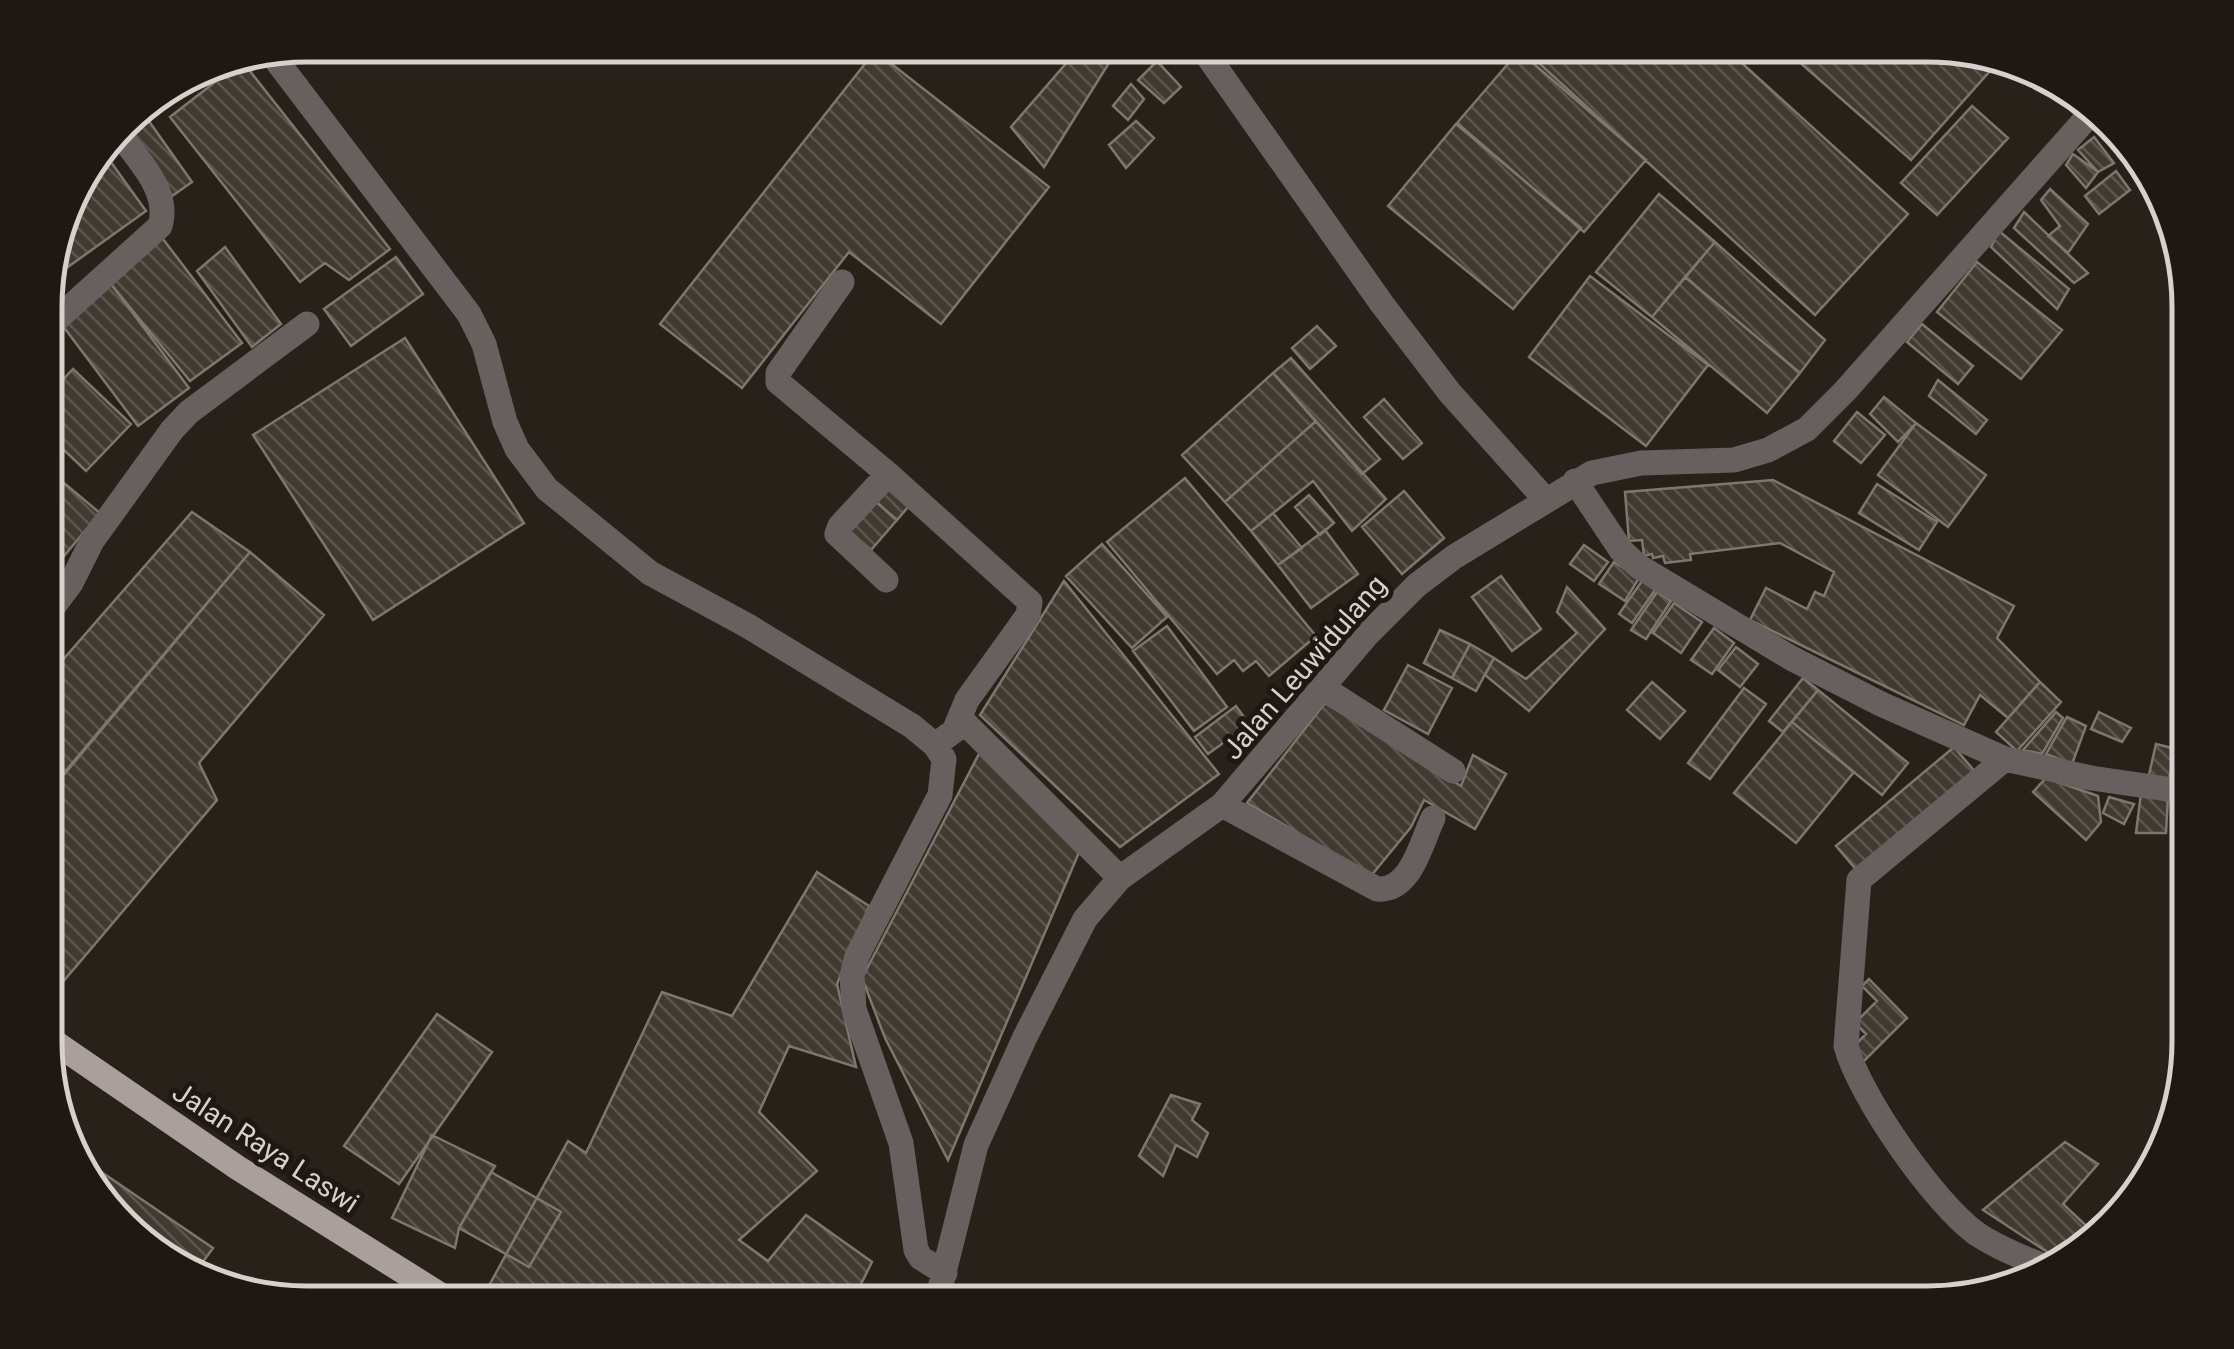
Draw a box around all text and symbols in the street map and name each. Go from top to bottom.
street label: Jalan Leuwidulang [1216,569,1393,766]
street label: Jalan Raya Laswi [166,1075,365,1220]

